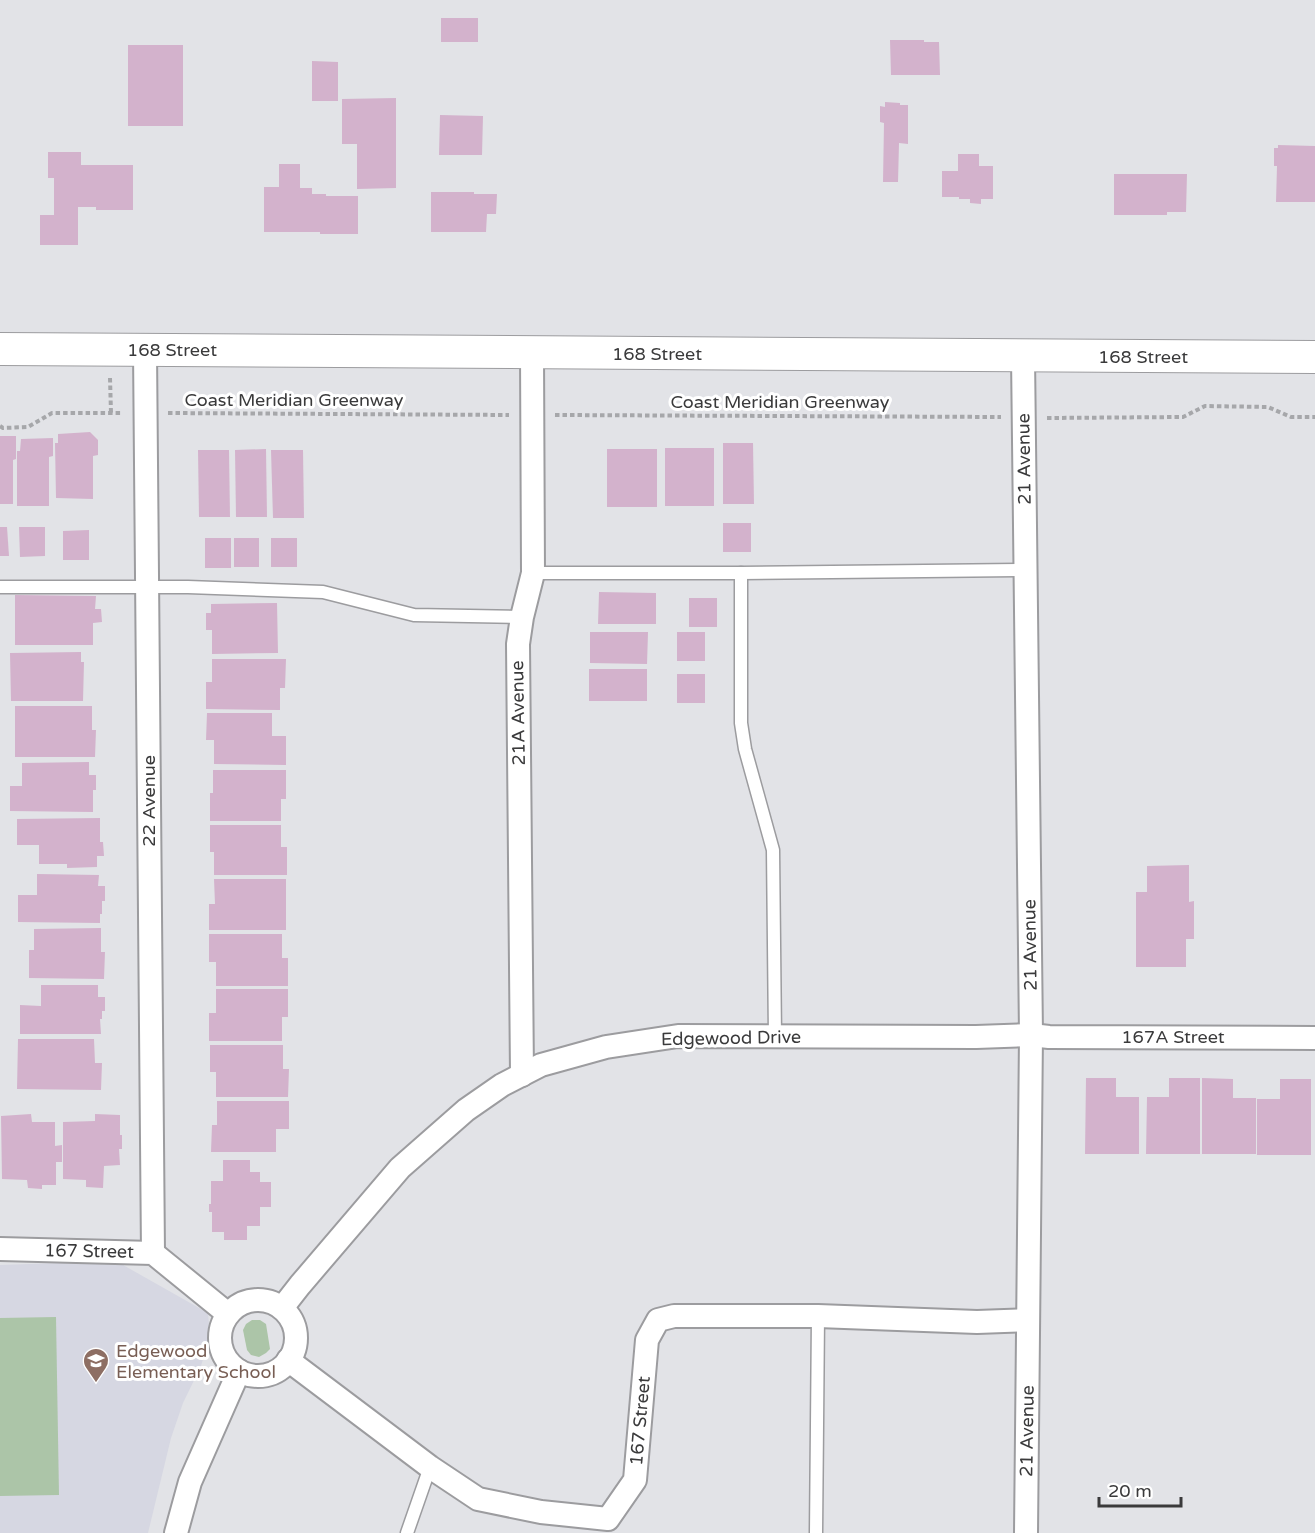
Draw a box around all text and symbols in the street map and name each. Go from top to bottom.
street label: 168 Street [127,339,217,361]
street label: 168 Street [612,343,702,365]
street label: 168 Street [1098,346,1188,368]
street label: Coast Meridian Greenway [185,389,404,411]
street label: Coast Meridian Greenway [671,391,890,413]
street label: 21 Avenue [1012,413,1036,505]
street label: 21A Avenue [506,660,530,766]
street label: 22 Avenue [138,755,160,847]
street label: 21 Avenue [1018,899,1042,991]
street label: Edgewood Drive [661,1026,801,1050]
street label: 167A Street [1121,1026,1225,1048]
street label: 167 Street [44,1239,134,1263]
place label: Edgewood Elementary School [116,1340,276,1383]
school or university icon: Edgewood Elementary School [81,1346,111,1384]
street label: 167 Street [625,1375,655,1467]
street label: 21 Avenue [1015,1385,1039,1477]
scale bar [1099,1470,1182,1508]
text: 20 m [1108,1480,1152,1502]

